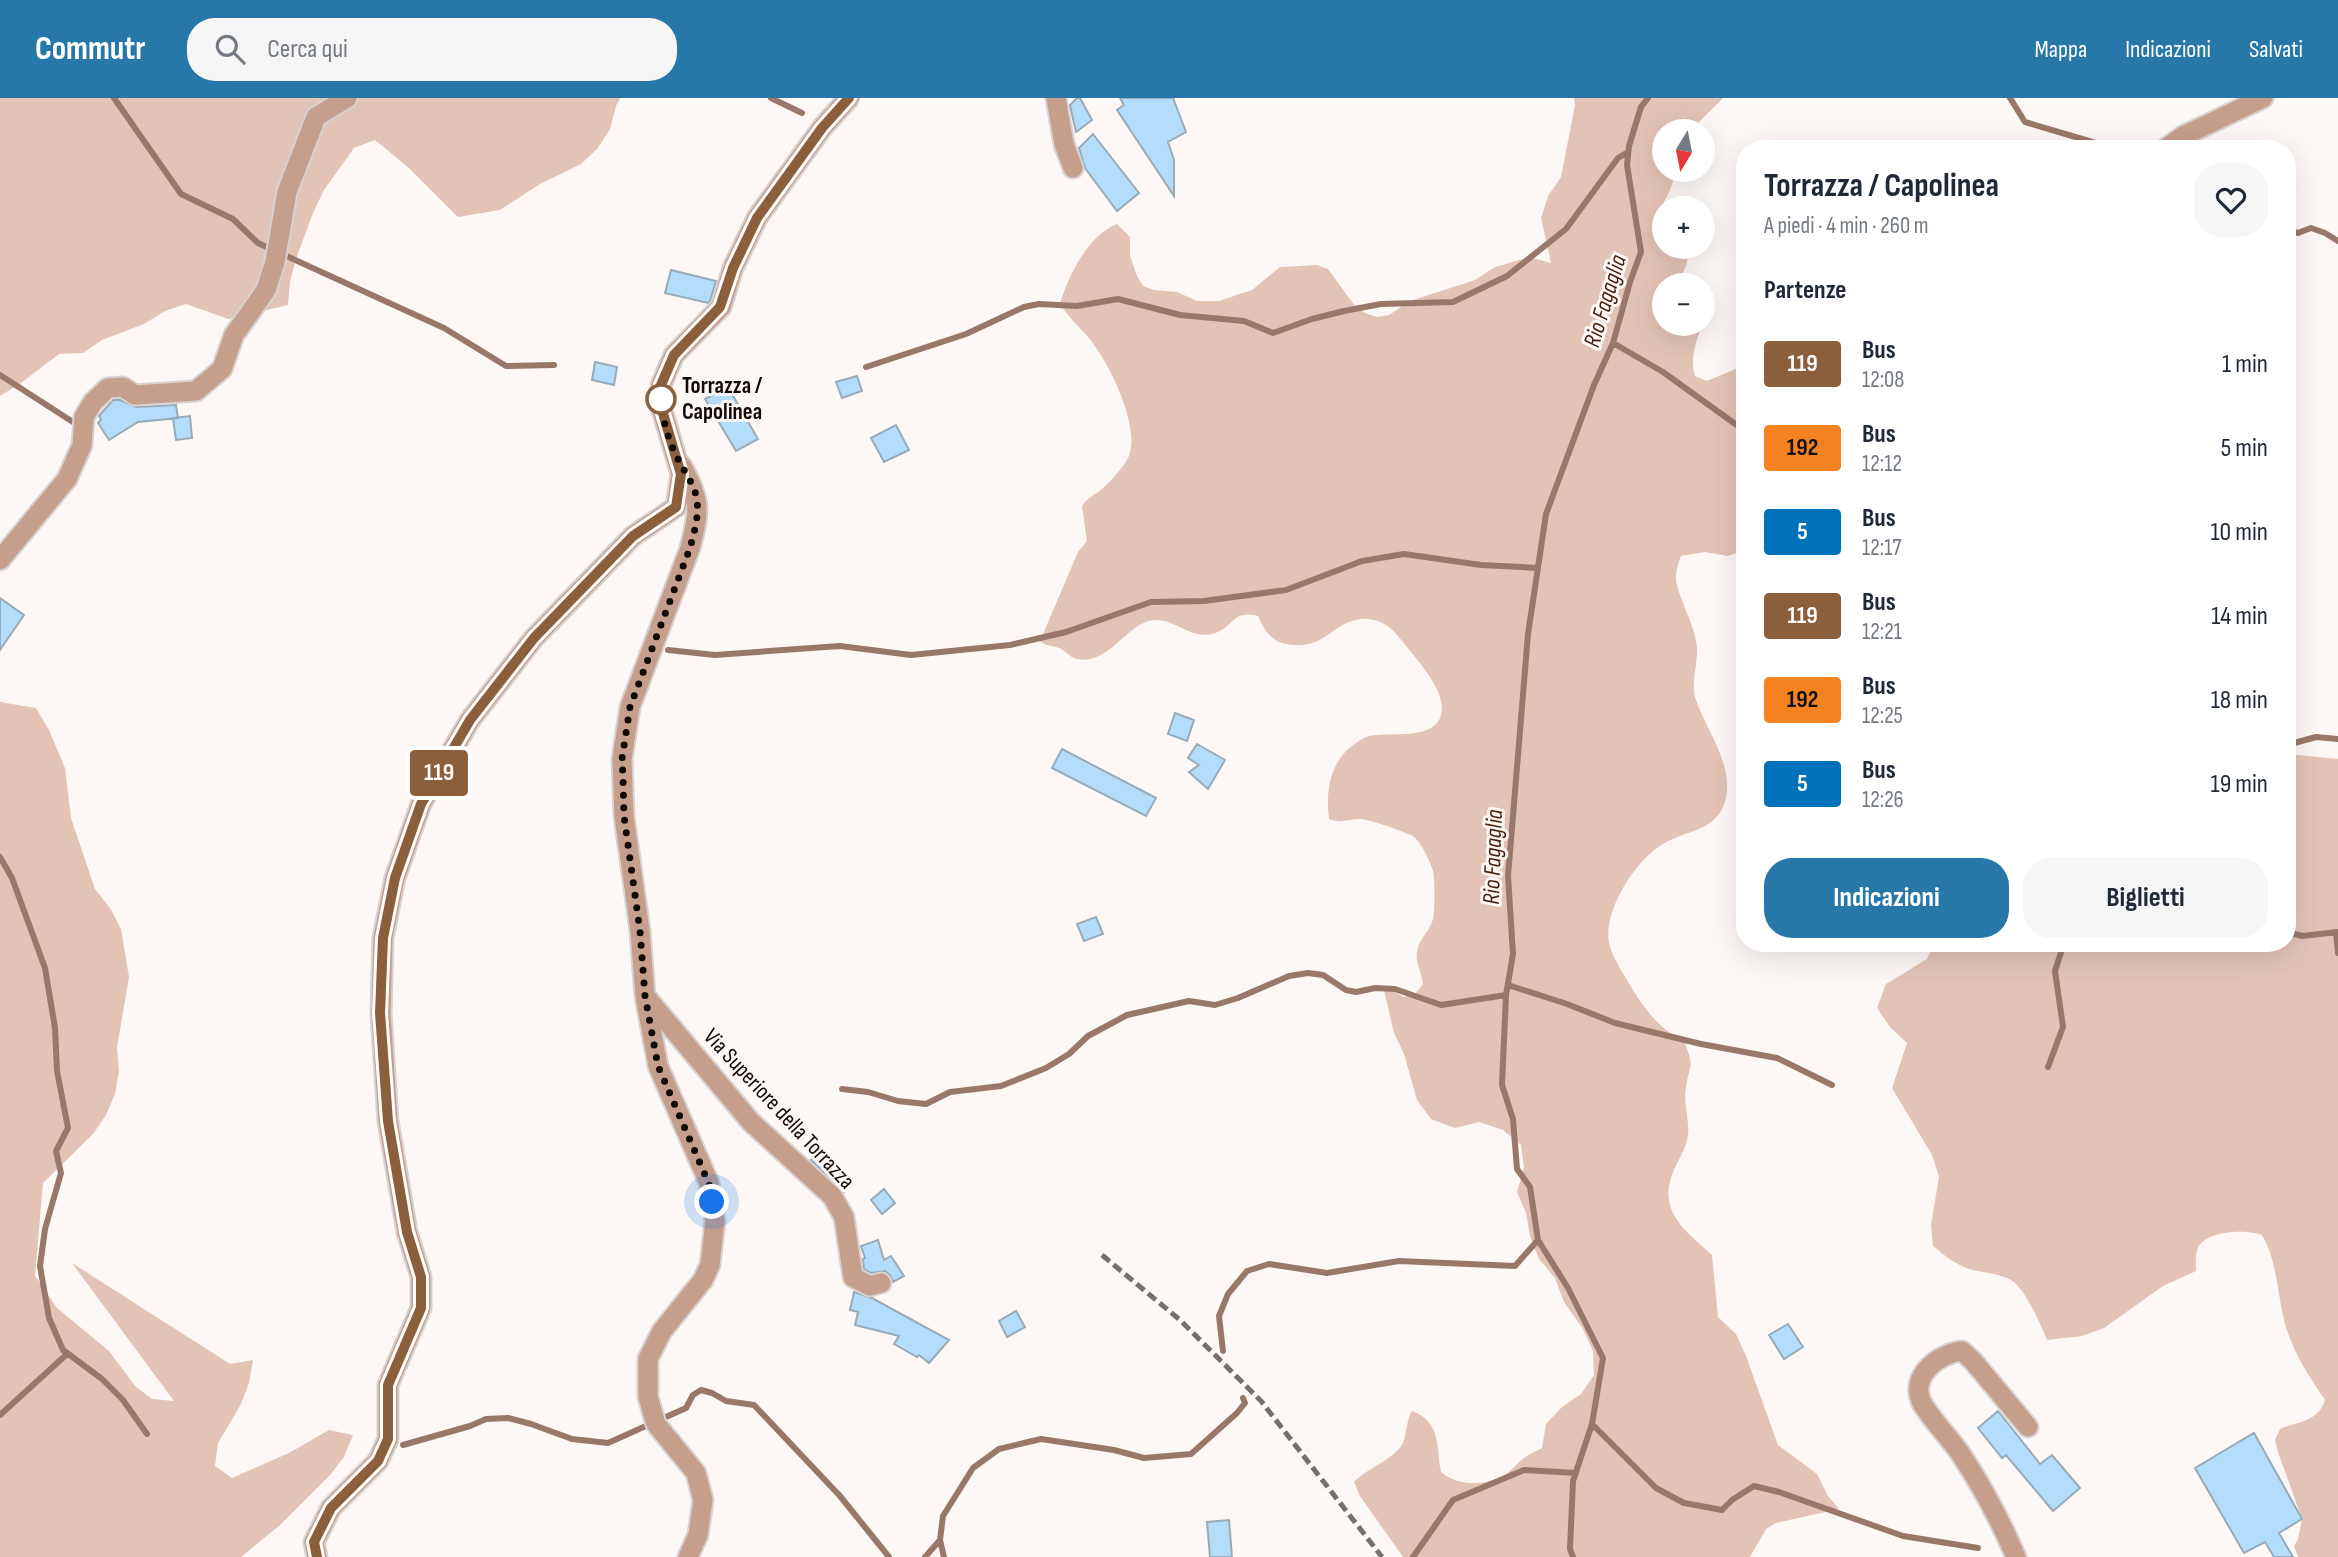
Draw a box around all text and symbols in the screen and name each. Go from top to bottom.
search box [187,18,677,81]
text: Commutr [35,29,145,69]
icon: search [211,30,249,68]
text: Cerca qui [267,34,348,65]
text: Mappa [2035,35,2087,64]
text: Indicazioni [2125,35,2211,64]
text: Salvati [2249,35,2303,64]
north arrow [1652,119,1715,182]
map controls [1652,119,1715,336]
button: heart [2194,163,2268,237]
text: Torrazza / Capolinea [1764,166,1999,206]
button: + [1652,196,1715,259]
text: A piedi · 4 min · 260 m [1764,212,1929,240]
water label: Rio Fagaglia [1577,251,1633,351]
button: − [1652,273,1715,336]
text: Partenze [1764,275,1846,306]
text: Bus [1862,335,1896,366]
text: 119 [1787,349,1818,378]
text: 1 min [2222,349,2268,380]
text: 12:08 [1862,366,1904,394]
place label: Torrazza / Capolinea [682,372,763,426]
marker: Torrazza / Capolinea [646,384,676,414]
text: Bus [1862,419,1896,450]
text: 192 [1787,433,1818,462]
text: 5 min [2221,433,2268,464]
text: 12:12 [1862,450,1902,478]
text: Bus [1862,503,1896,534]
text: 5 [1797,517,1808,546]
text: 10 min [2211,517,2268,548]
text: 12:17 [1862,534,1901,562]
text: Bus [1862,587,1896,618]
text: 119 [1787,601,1818,630]
text: 14 min [2211,601,2268,632]
text: 12:21 [1862,618,1902,646]
text: Bus [1862,671,1896,702]
text: 192 [1787,685,1818,714]
text: 18 min [2211,685,2268,716]
text: 12:25 [1862,702,1903,730]
line badge: 119 [399,750,479,796]
text: Bus [1862,755,1896,786]
text: 119 [424,758,454,787]
text: 5 [1797,769,1808,798]
text: 19 min [2211,769,2268,800]
text: 12:26 [1862,786,1904,814]
water label: Rio Fagaglia [1477,809,1509,905]
button: Indicazioni [1764,858,2009,938]
button: Biglietti [2023,858,2268,938]
street label: Via Superiore della Torrazza [697,1023,861,1195]
your location [694,1184,729,1219]

